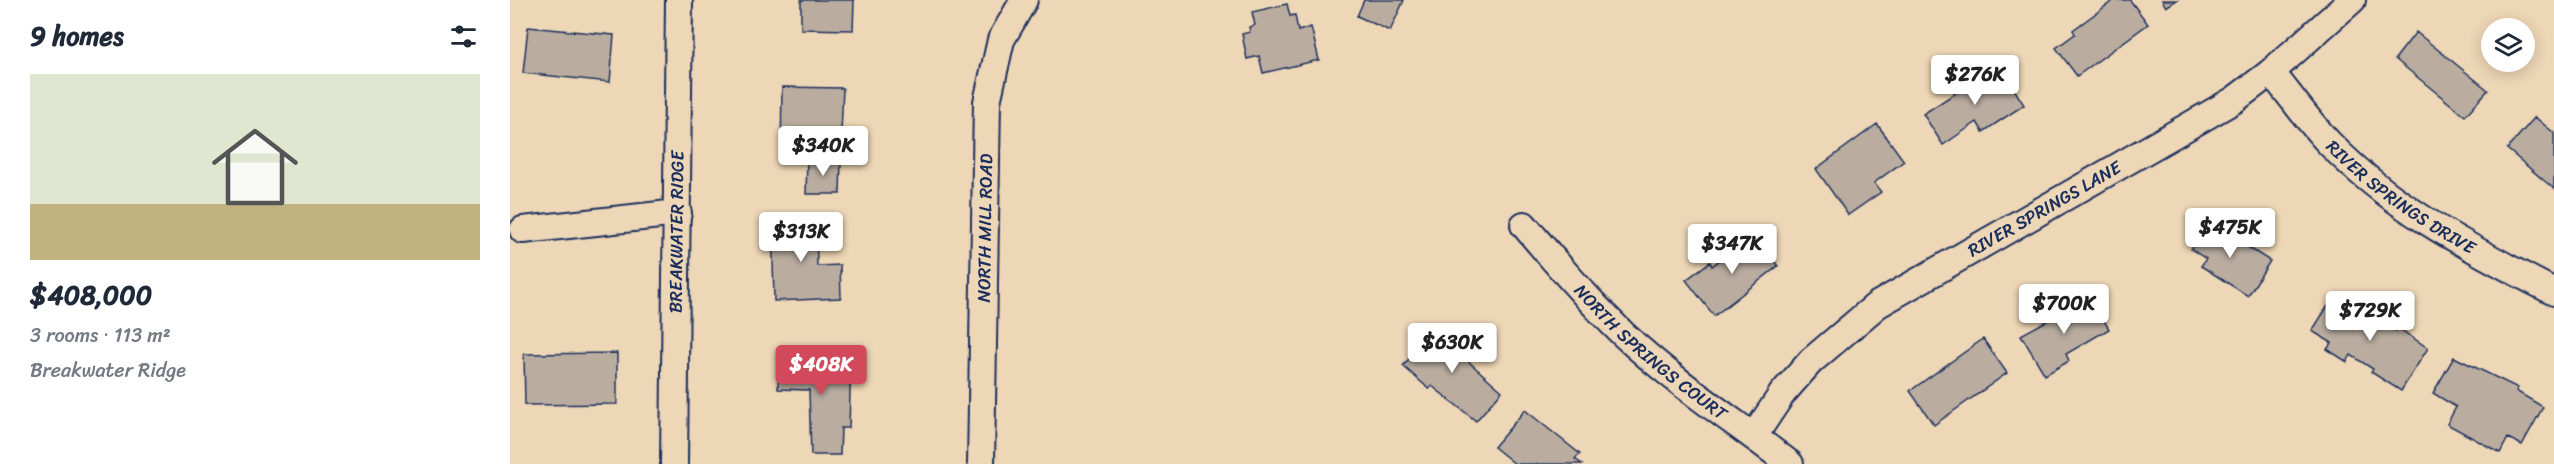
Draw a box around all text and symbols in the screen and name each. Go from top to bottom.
text: 9 homes [30,13,124,59]
map controls [2481,18,2535,72]
button: layers [2481,18,2535,72]
icon: filters [447,20,480,53]
pin: $276K [1933,55,2017,106]
text: $276K [1945,57,2005,92]
icon: home [201,113,309,221]
pin: $340K [781,126,865,177]
text: $340K [792,128,854,163]
street label: RIVER SPRINGS DRIVE [2318,132,2483,264]
street label: BREAKWATER RIDGE [660,150,693,313]
street label: RIVER SPRINGS LANE [1961,151,2128,266]
street label: NORTH MILL ROAD [968,153,1002,303]
pin: $475K [2188,208,2272,259]
text: $475K [2199,210,2261,245]
pin: $313K [759,212,843,263]
text: $313K [773,214,829,249]
pin: $347K [1690,224,1774,275]
text: $347K [1702,226,1762,261]
text: $408,000 [30,272,152,318]
street label: NORTH SPRINGS COURT [1566,276,1735,429]
pin: $700K [2022,284,2106,335]
text: $700K [2033,286,2095,321]
pin: $729K [2328,291,2412,342]
text: $729K [2340,293,2400,328]
text: 3 rooms · 113 m² [30,318,171,353]
pin: $630K [1410,323,1494,374]
text: $630K [1422,325,1482,360]
pin: $408K [779,345,863,396]
text: $408K [790,347,852,382]
text: Breakwater Ridge [30,353,186,388]

